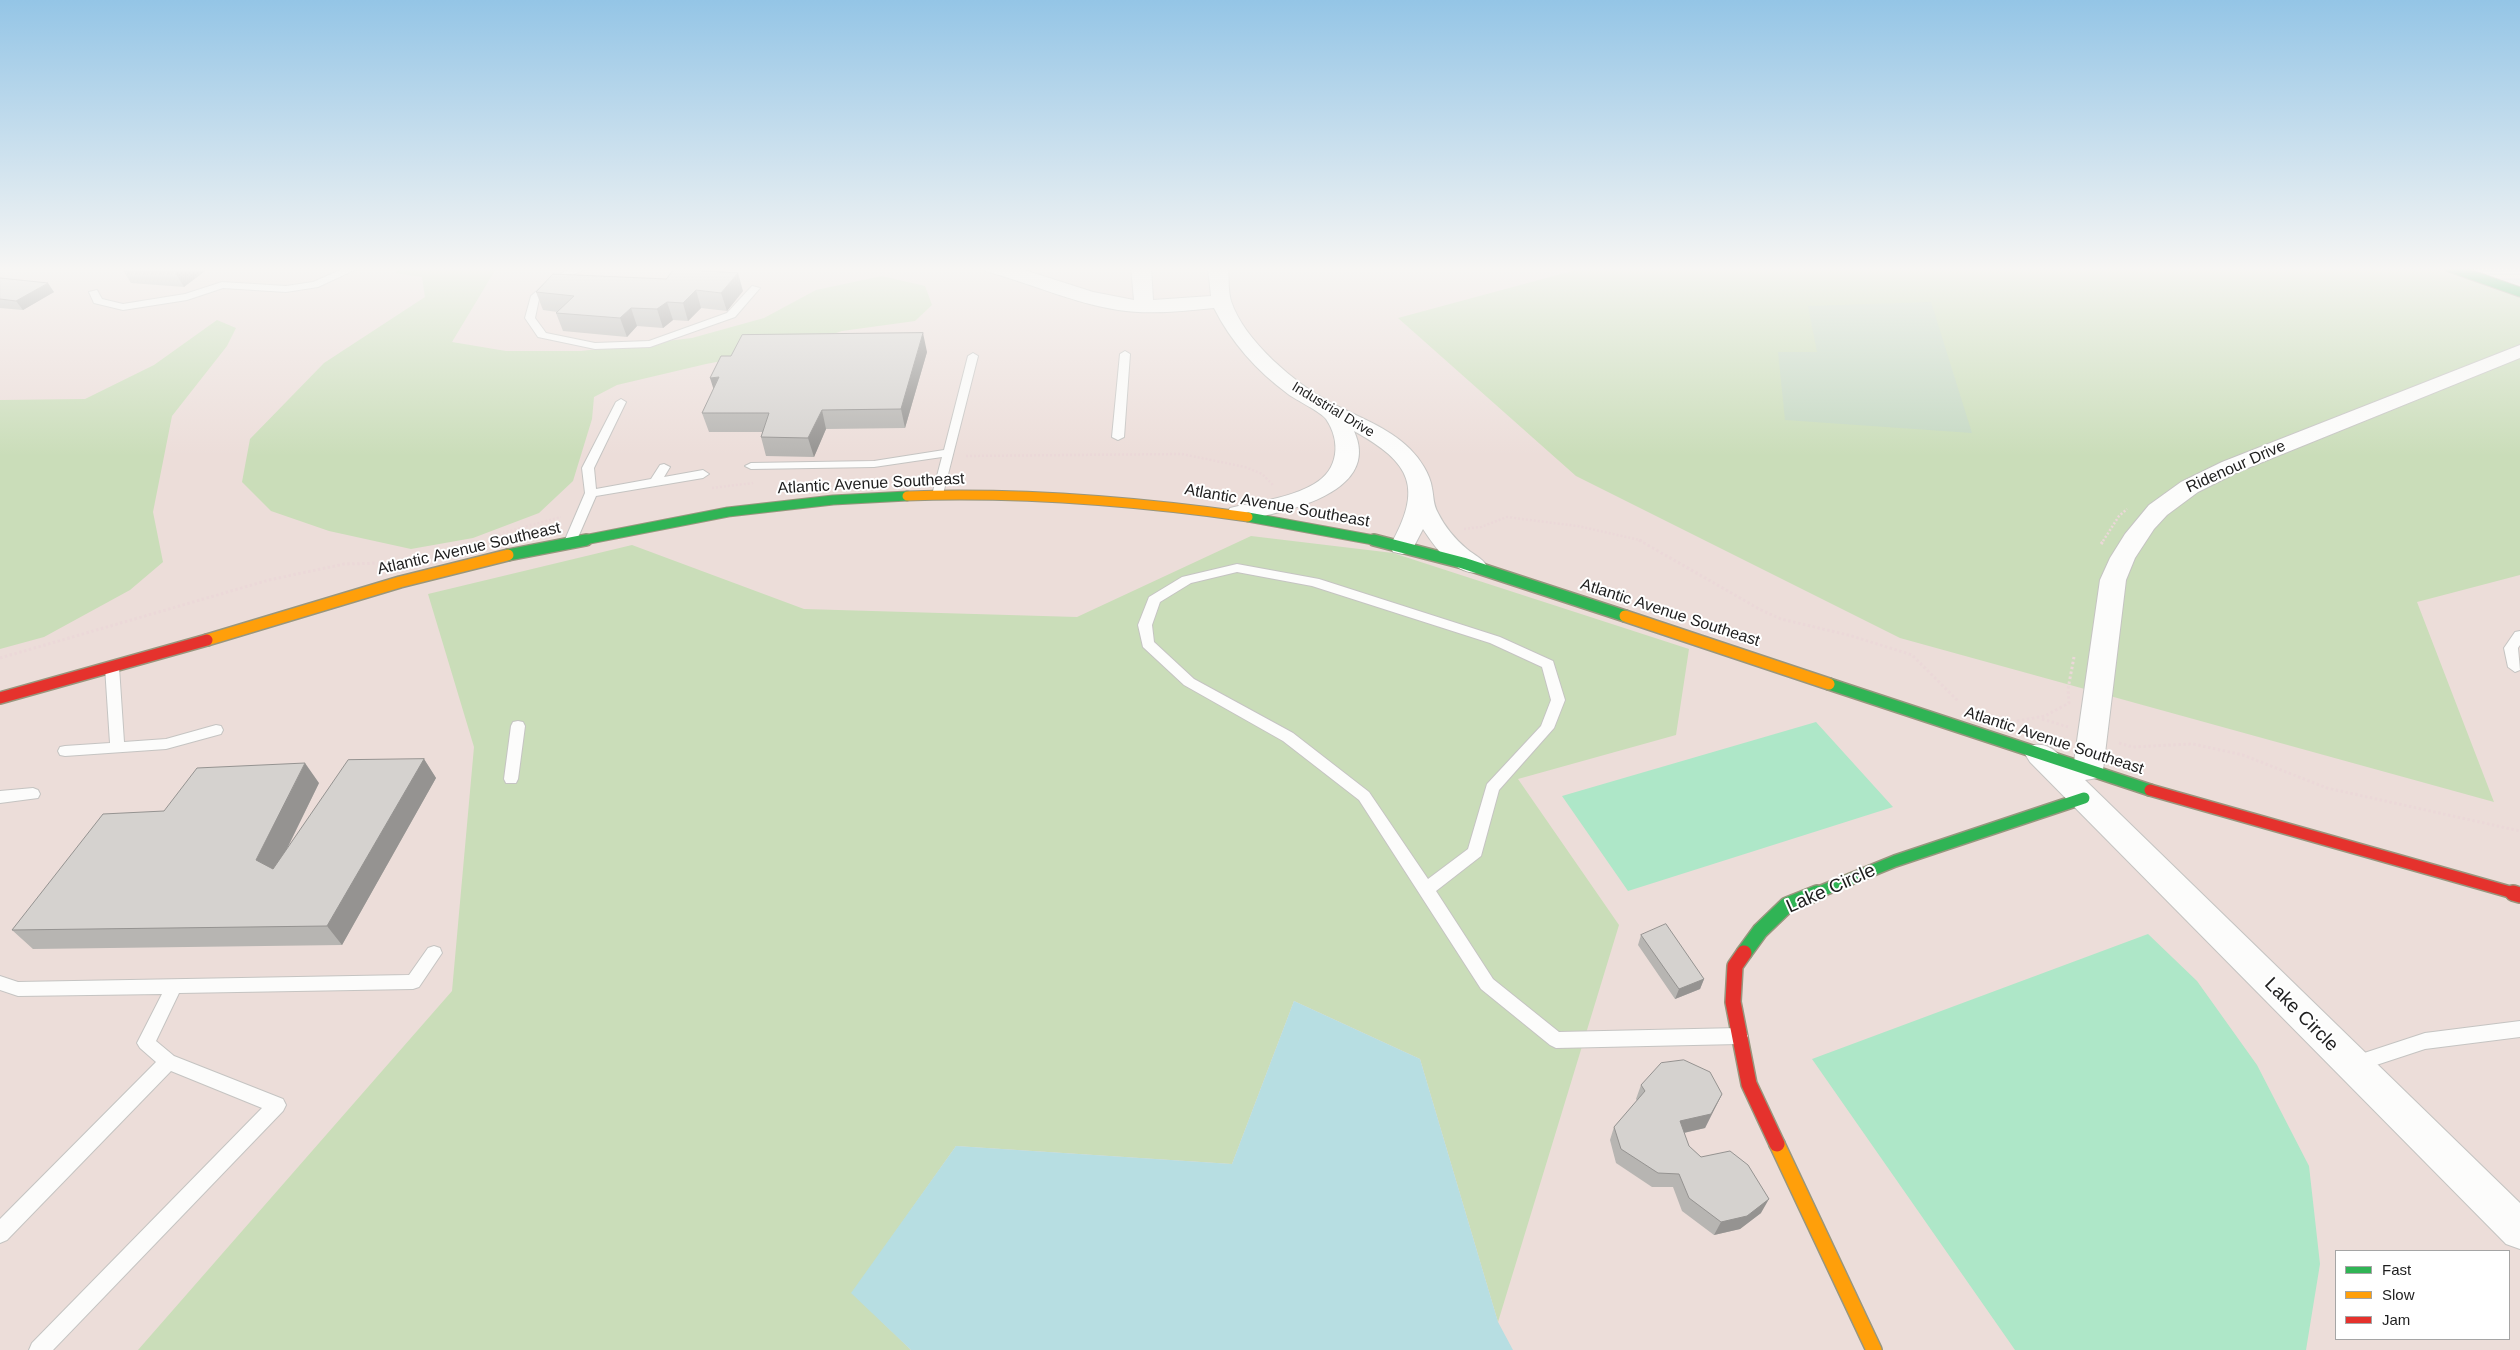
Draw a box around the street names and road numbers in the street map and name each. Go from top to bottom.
street label: Industrial Drive [1289,379,1377,441]
street label: Ridenour Drive [2183,437,2289,497]
street label: Atlantic Avenue Southeast [777,470,965,498]
street label: Atlantic Avenue Southeast [1183,480,1371,532]
street label: Atlantic Avenue Southeast [376,519,562,579]
street label: Atlantic Avenue Southeast [1578,575,1762,651]
street label: Atlantic Avenue Southeast [1962,703,2146,779]
street label: Lake Circle [1783,859,1879,919]
street label: Lake Circle [2259,973,2343,1057]

